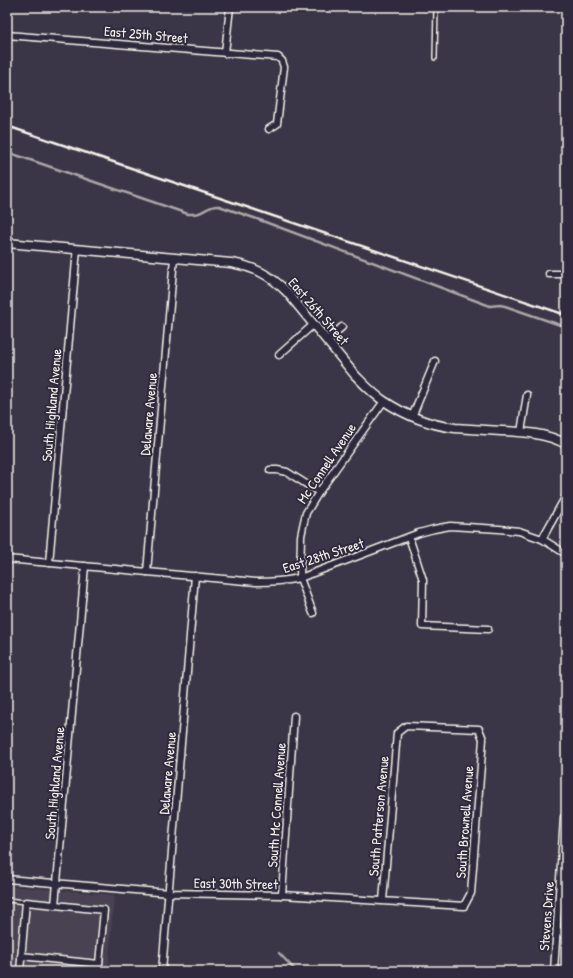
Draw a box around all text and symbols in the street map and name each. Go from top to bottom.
street label: East 25th Street [103,21,189,47]
street label: East 26th Street [284,273,354,349]
street label: South Highland Avenue [37,347,66,462]
street label: Delaware Avenue [135,371,161,456]
street label: Mc Connell Avenue [292,419,360,507]
street label: East 28th Street [280,533,366,577]
street label: South Highland Avenue [40,725,69,840]
street label: Delaware Avenue [154,730,180,815]
street label: South Mc Connell Avenue [262,742,290,868]
street label: South Patterson Avenue [363,755,393,877]
street label: South Brownell Avenue [451,765,477,879]
street label: East 30th Street [194,873,278,893]
street label: Stevens Drive [534,880,558,951]

